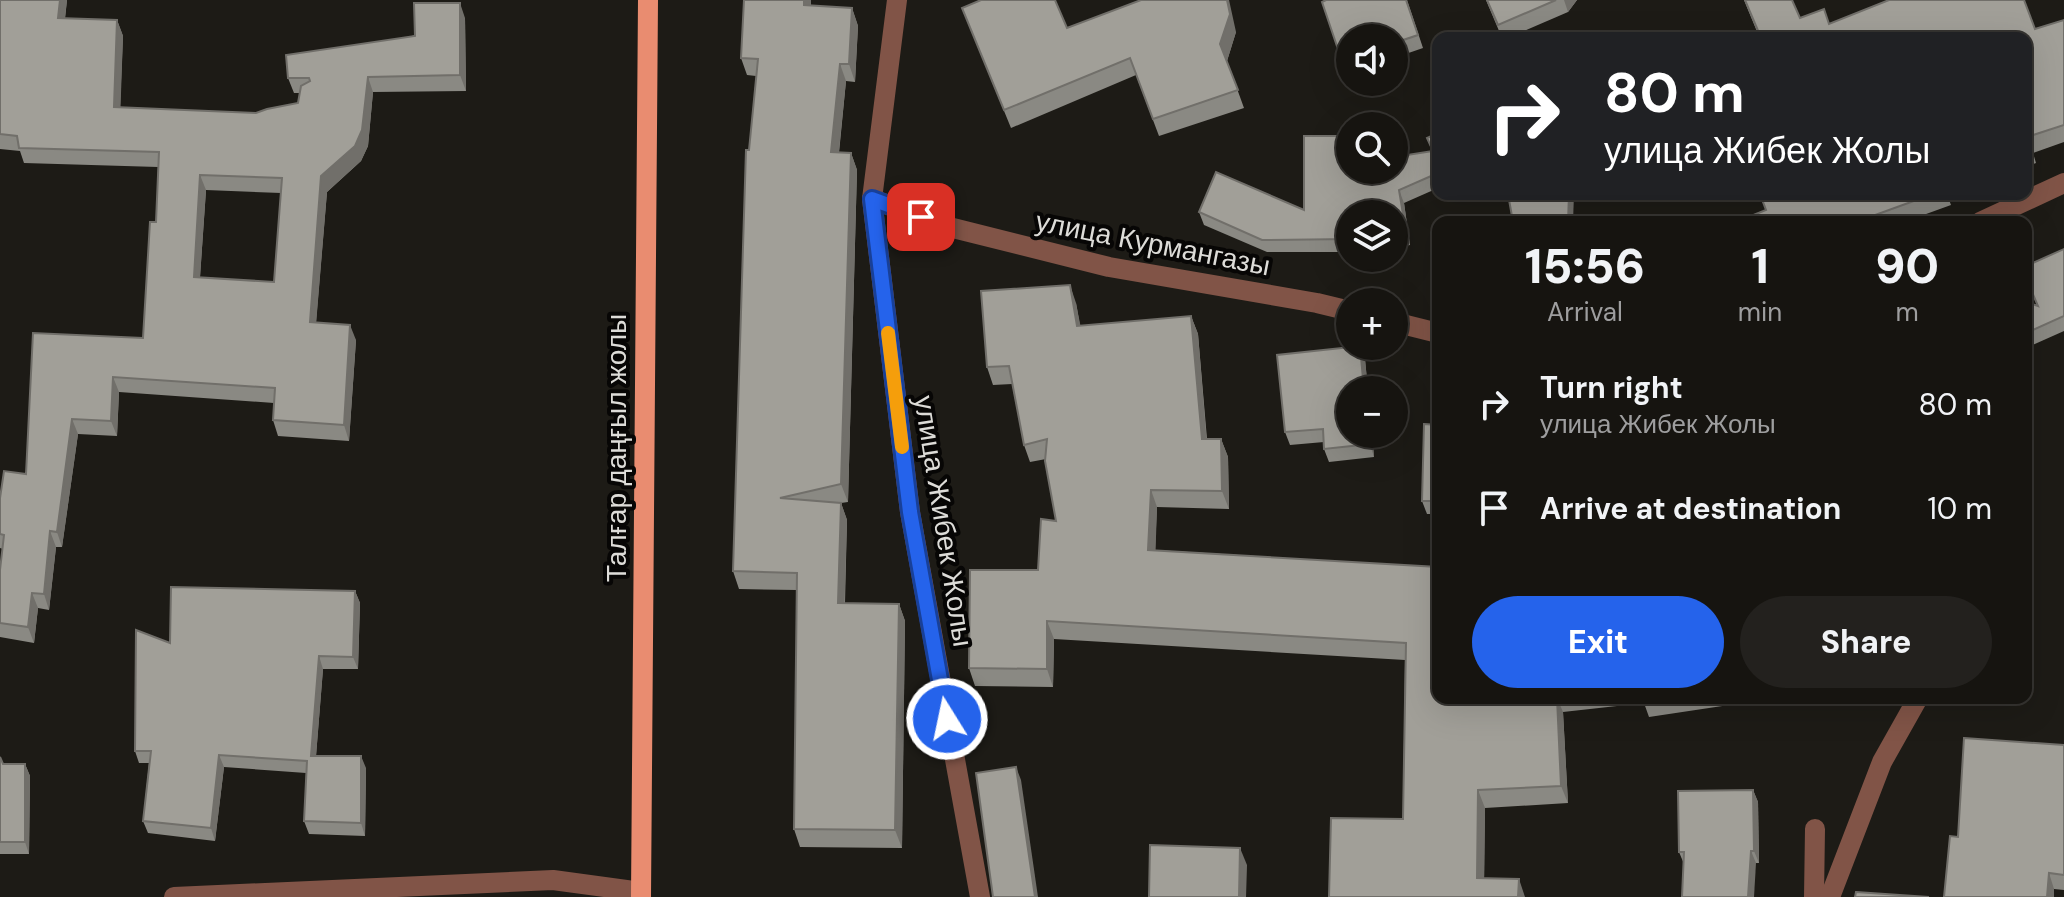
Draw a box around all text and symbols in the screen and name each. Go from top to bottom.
map controls [1336,24,1408,448]
button: sound [1336,24,1408,96]
text: 80 m [1604,56,1745,129]
icon: right [1472,64,1576,168]
button: search [1336,112,1408,184]
text: улица Жибек Жолы [1604,127,1930,174]
pin [887,183,955,251]
icon: arrive [899,195,943,239]
button: layers [1336,200,1408,272]
street label: улица Курмангазы [1033,203,1273,284]
text: 15:56 [1525,235,1645,298]
text: 1 [1751,235,1769,298]
text: 90 [1875,235,1939,298]
button: + [1336,288,1408,360]
text: Arrival [1547,295,1623,329]
text: min [1738,295,1782,329]
text: m [1895,295,1919,329]
street label: Талғар даңғыл жолы [598,314,635,582]
text: Turn right [1540,368,1683,407]
button: − [1336,376,1408,448]
icon: right [1472,382,1516,426]
text: 80 m [1919,385,1992,424]
street label: улица Жибек Жолы [905,393,982,649]
text: улица Жибек Жолы [1540,407,1776,441]
icon: arrive [1472,486,1516,530]
text: Arrive at destination [1540,489,1841,528]
text: 10 m [1927,489,1992,528]
button: Exit [1472,596,1724,688]
button: Share [1740,596,1992,688]
position arrow [905,677,989,761]

